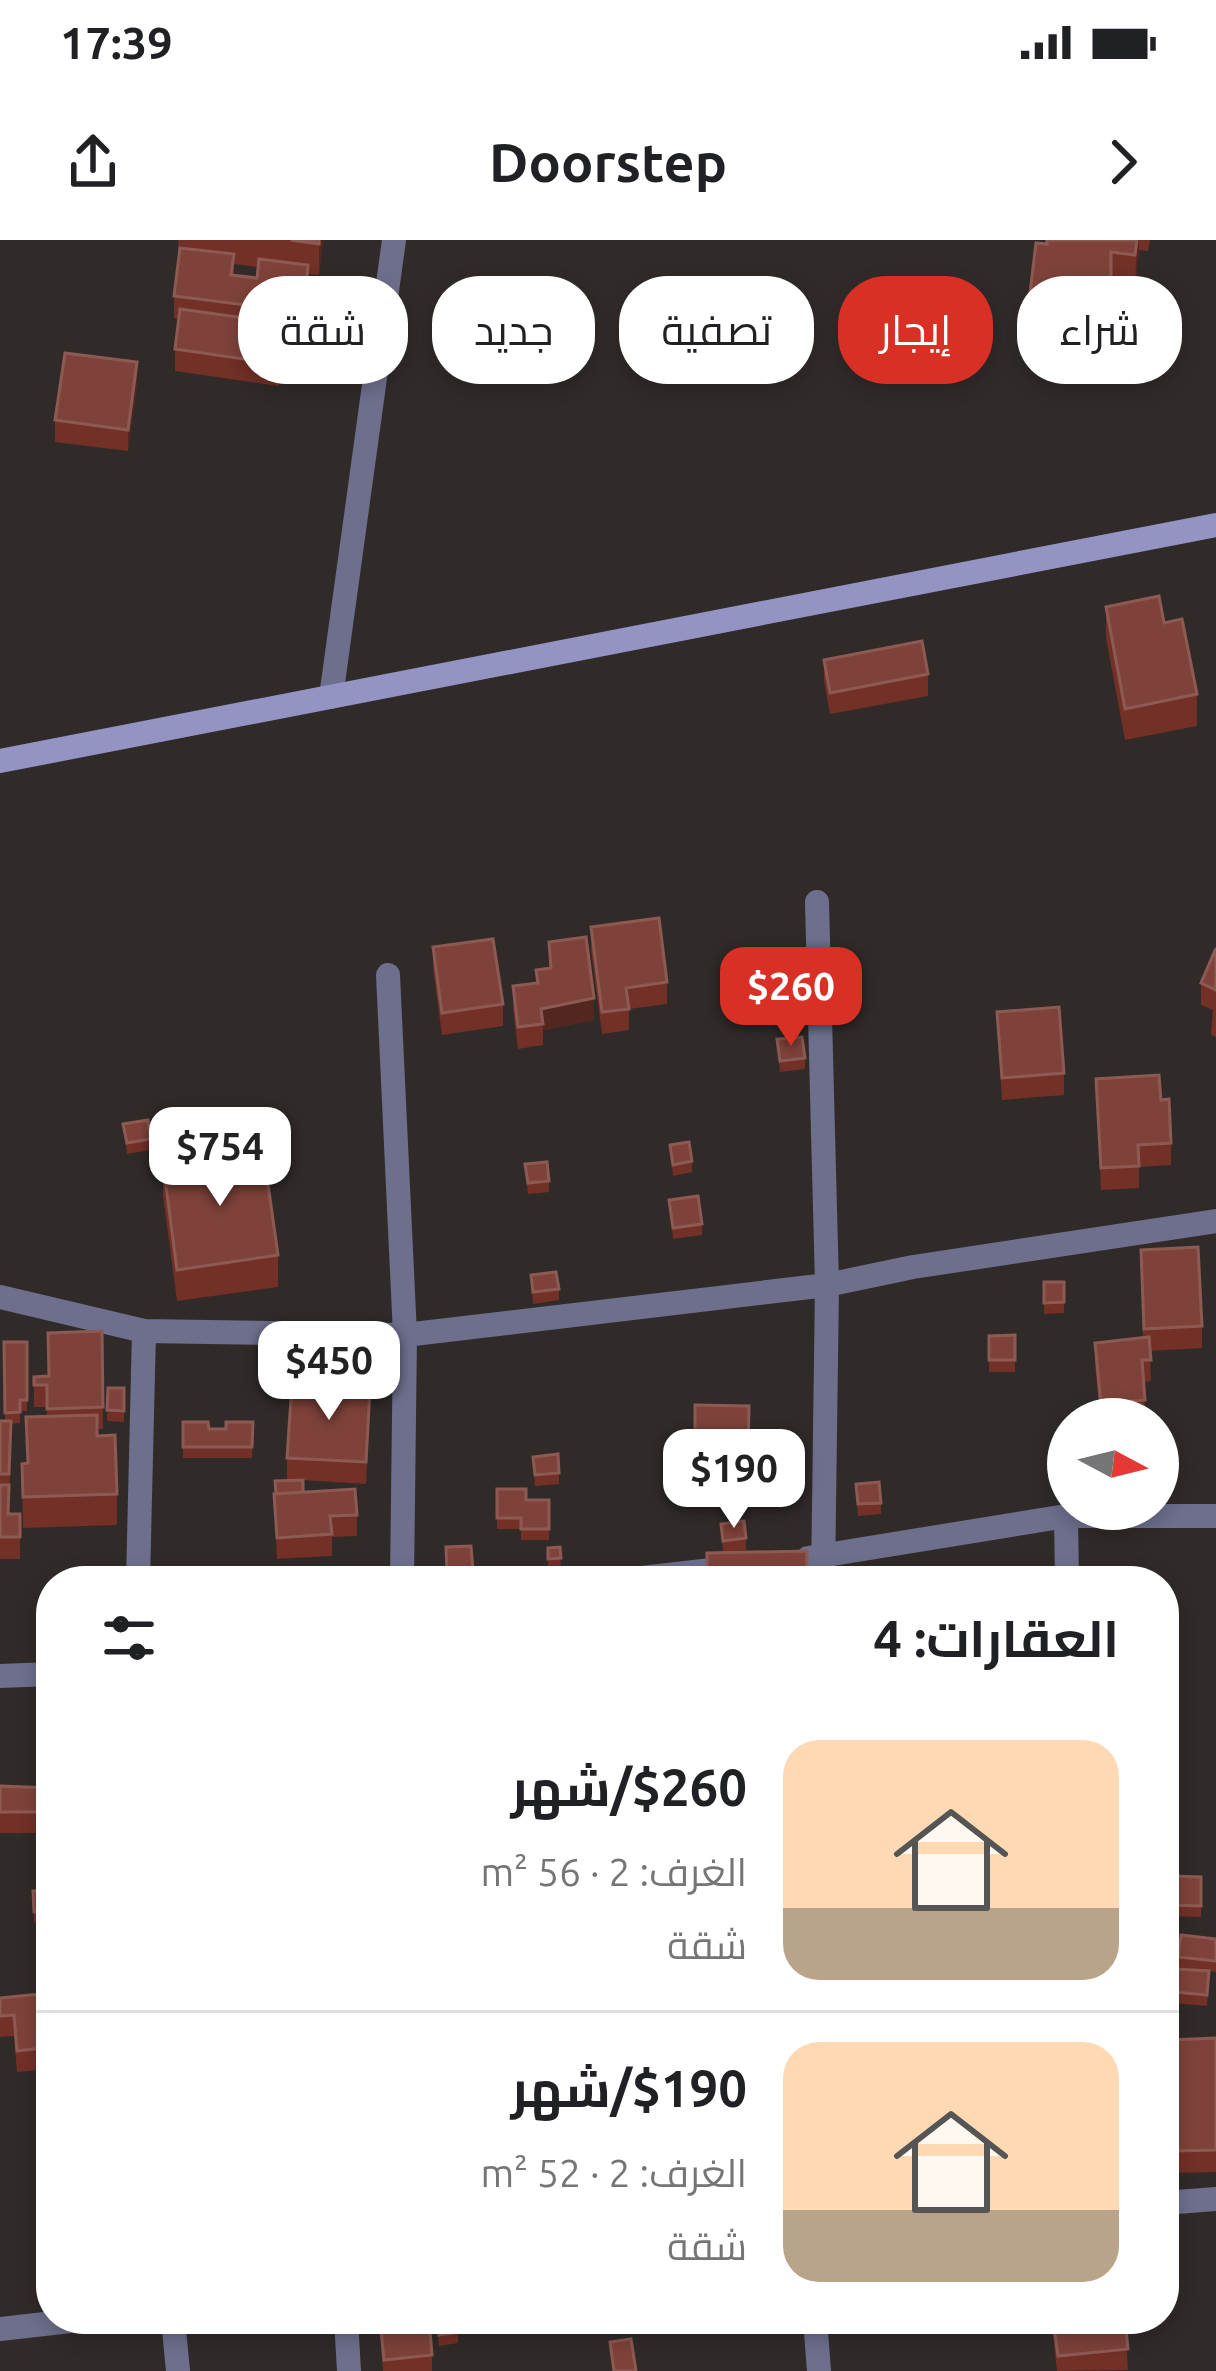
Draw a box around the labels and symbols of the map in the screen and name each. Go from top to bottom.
pin: $260 [720,947,862,1049]
pin: $754 [149,1107,291,1209]
pin: $450 [258,1321,400,1423]
north arrow [1047,1398,1179,1530]
pin: $190 [663,1429,805,1531]

